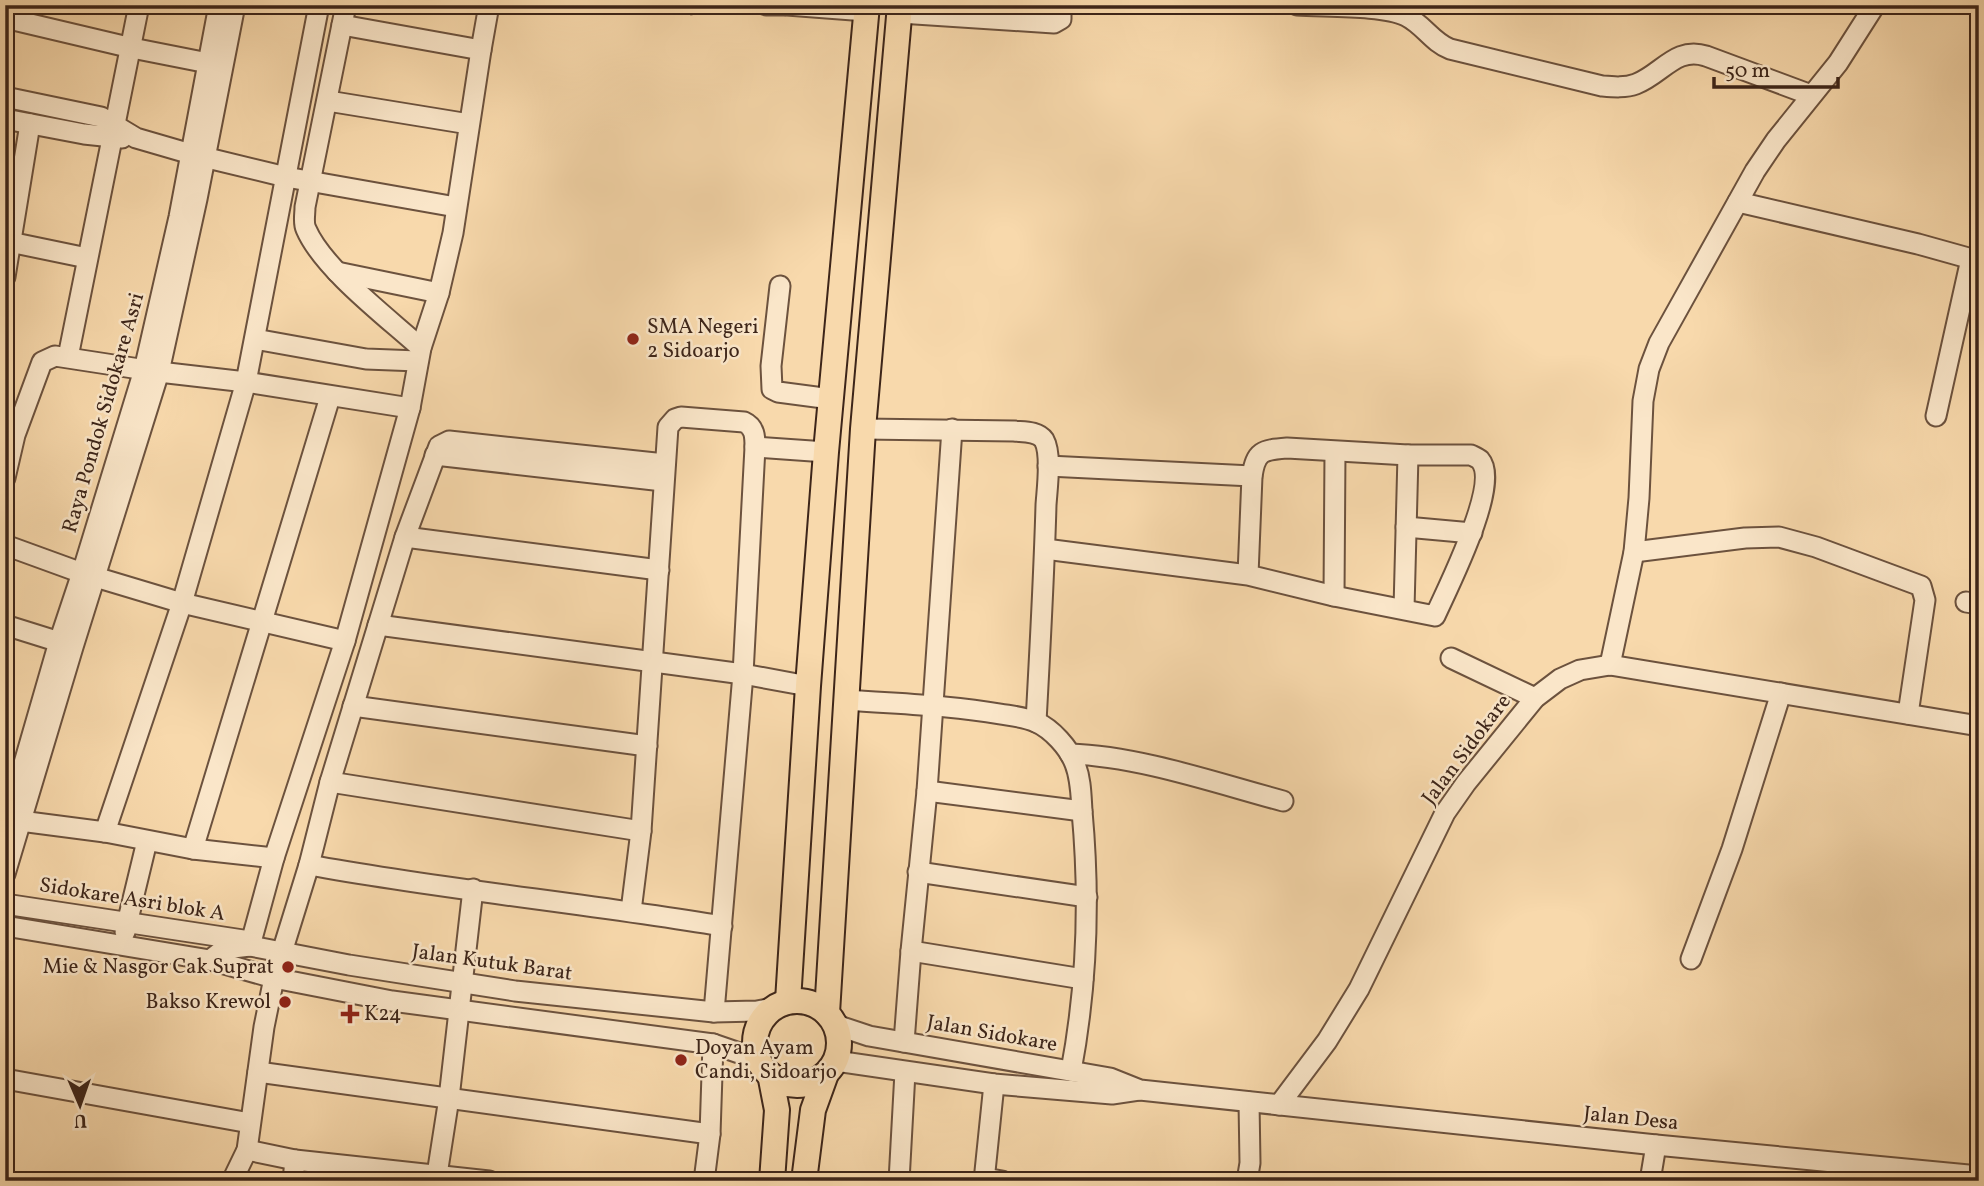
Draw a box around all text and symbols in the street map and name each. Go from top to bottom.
scale bar [1714,46,1839,90]
text: 50 m [1725,57,1770,86]
street label: Raya Pondok Sidokare Asri [56,290,152,536]
place label: SMA Negeri 2 Sidoarjo [647,313,758,366]
marker: SMA Negeri 2 Sidoarjo [625,331,641,347]
street label: Jalan Sidokare [1416,688,1518,812]
street label: Sidokare Asri blok A [37,871,227,929]
street label: Jalan Kutuk Barat [410,937,574,989]
place label: Mie & Nasgor Cak Suprat [43,953,274,982]
marker: Mie & Nasgor Cak Suprat [280,959,296,975]
place label: Bakso Krewol [146,988,271,1017]
marker: Bakso Krewol [277,994,293,1010]
place label: K24 [364,1000,401,1029]
marker: K24 [342,1006,358,1022]
street label: Jalan Sidokare [924,1008,1060,1060]
place label: Doyan Ayam Candi, Sidoarjo [695,1034,837,1087]
marker: Doyan Ayam Candi, Sidoarjo [673,1052,689,1068]
north arrow [46,1070,116,1140]
street label: Jalan Desa [1582,1100,1680,1138]
text: U [74,1107,87,1133]

